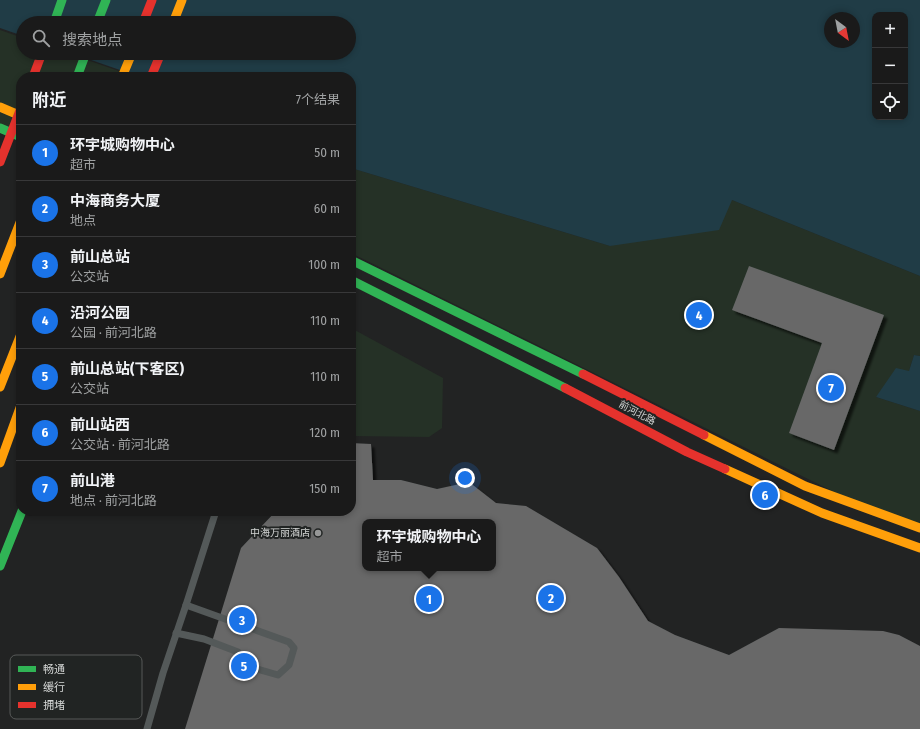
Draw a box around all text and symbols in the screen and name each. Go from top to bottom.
north arrow [824,12,860,48]
map controls [872,12,908,120]
button: + [872,12,908,48]
search box [16,16,356,60]
icon: search [30,27,52,49]
text: 搜索地点 [62,31,122,49]
button: − [872,48,908,84]
button: locate [872,84,908,120]
text: 附近 [32,90,66,111]
text: 7个结果 [296,92,340,107]
text: 环宇城购物中心 [70,136,175,154]
text: 1 [42,145,48,160]
text: 50 m [314,145,340,160]
text: 超市 [70,157,96,172]
text: 中海商务大厦 [70,192,160,210]
text: 2 [42,201,48,216]
text: 60 m [314,201,340,216]
text: 地点 [70,213,96,228]
text: 前山总站 [70,248,130,266]
text: 3 [42,257,48,272]
text: 100 m [308,257,340,272]
text: 公交站 [70,269,109,284]
pin: 4 [686,300,712,330]
text: 沿河公园 [70,304,130,322]
text: 4 [42,313,48,328]
text: 110 m [310,313,340,328]
text: 公园 · 前河北路 [70,325,157,340]
text: 前山总站(下客区) [70,360,184,378]
text: 5 [42,369,48,384]
text: 110 m [310,369,340,384]
pin: 7 [818,373,844,403]
text: 公交站 [70,381,109,396]
street label: 前河北路 [617,398,657,428]
text: 前山站西 [70,416,130,434]
text: 6 [42,425,48,440]
text: 120 m [309,425,340,440]
text: 公交站 · 前河北路 [70,437,170,452]
your location [455,468,475,488]
text: 前山港 [70,472,115,490]
pin: 6 [752,480,778,510]
text: 7 [42,481,48,496]
text: 150 m [309,481,340,496]
text: 地点 · 前河北路 [70,493,157,508]
popup [362,519,496,571]
place label: 中海万丽酒店 [250,527,310,539]
marker: 中海万丽酒店 [313,528,323,538]
text: 环宇城购物中心 [376,528,482,546]
text: 超市 [376,549,403,564]
pin: 2 [538,583,564,613]
pin: 1 [416,584,442,614]
pin: 3 [229,605,255,635]
pin: 5 [231,651,257,681]
legend [10,655,142,719]
text: 畅通 [43,663,65,676]
text: 缓行 [43,681,65,694]
text: 拥堵 [43,699,65,712]

